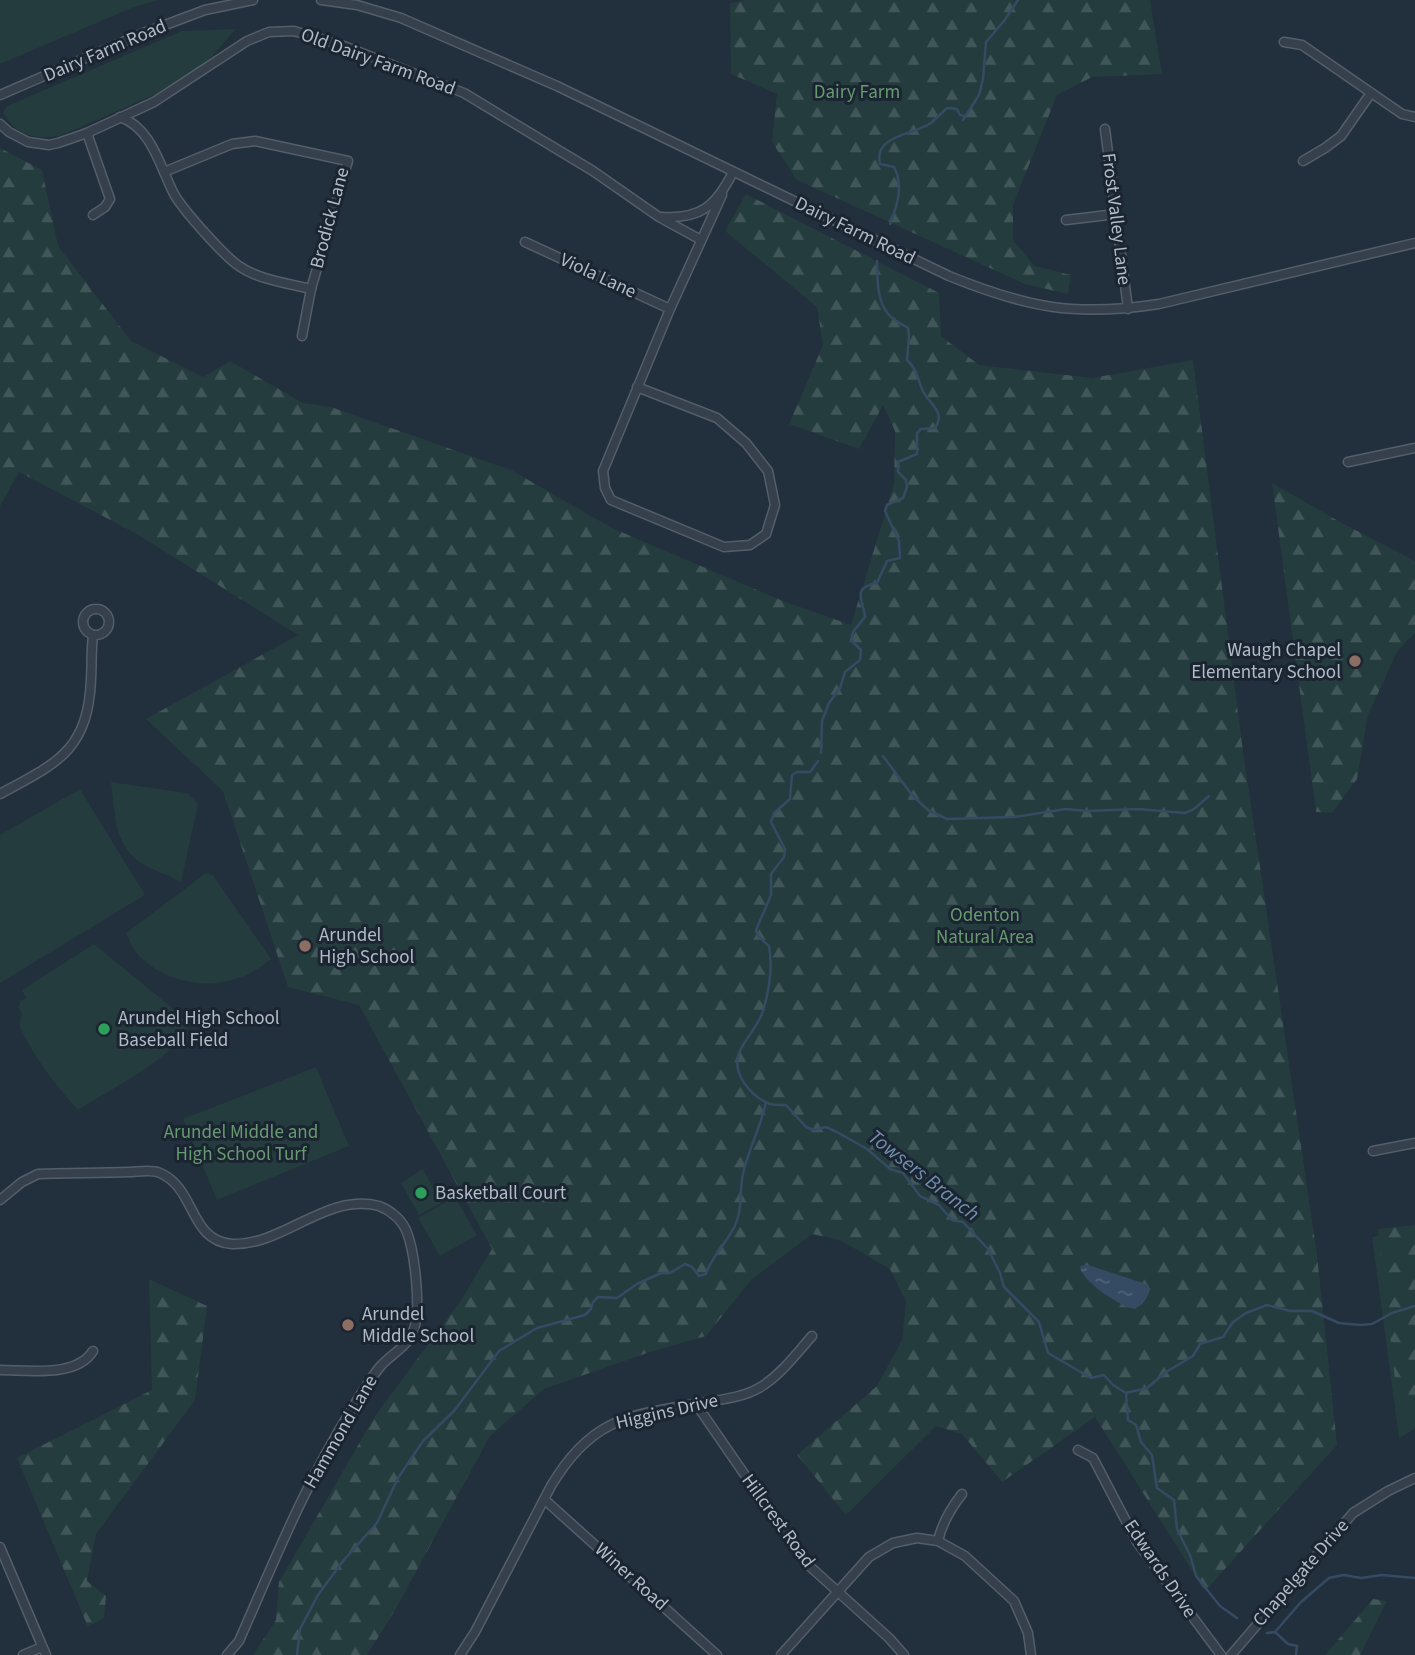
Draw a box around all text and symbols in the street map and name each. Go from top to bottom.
street label: Dairy Farm Road [39,13,171,89]
street label: Old Dairy Farm Road [297,21,459,103]
park label: Dairy Farm [814,79,900,106]
street label: Frost Valley Lane [1095,151,1137,287]
street label: Brodick Lane [304,164,356,272]
street label: Dairy Farm Road [790,190,920,272]
street label: Viola Lane [555,247,641,305]
place label: Waugh Chapel Elementary School [1191,637,1341,686]
marker: Waugh Chapel Elementary School [1347,653,1363,669]
park label: Odenton Natural Area [936,902,1034,951]
place label: Arundel High School [319,922,415,971]
marker: Arundel High School [297,938,313,954]
place label: Arundel High School Baseball Field [118,1005,280,1054]
marker: Arundel High School Baseball Field [96,1021,112,1037]
park label: Arundel Middle and High School Turf [164,1119,318,1168]
water label: Towsers Branch [862,1122,986,1228]
place label: Basketball Court [435,1180,567,1207]
marker: Basketball Court [413,1185,429,1201]
place label: Arundel Middle School [362,1301,474,1350]
marker: Arundel Middle School [340,1317,356,1333]
street label: Hammond Lane [298,1370,384,1494]
street label: Higgins Drive [613,1387,721,1437]
street label: Hillcrest Road [735,1469,821,1573]
street label: Chapelgate Drive [1247,1513,1355,1633]
street label: Edwards Drive [1117,1514,1203,1624]
street label: Winer Road [588,1537,674,1617]

